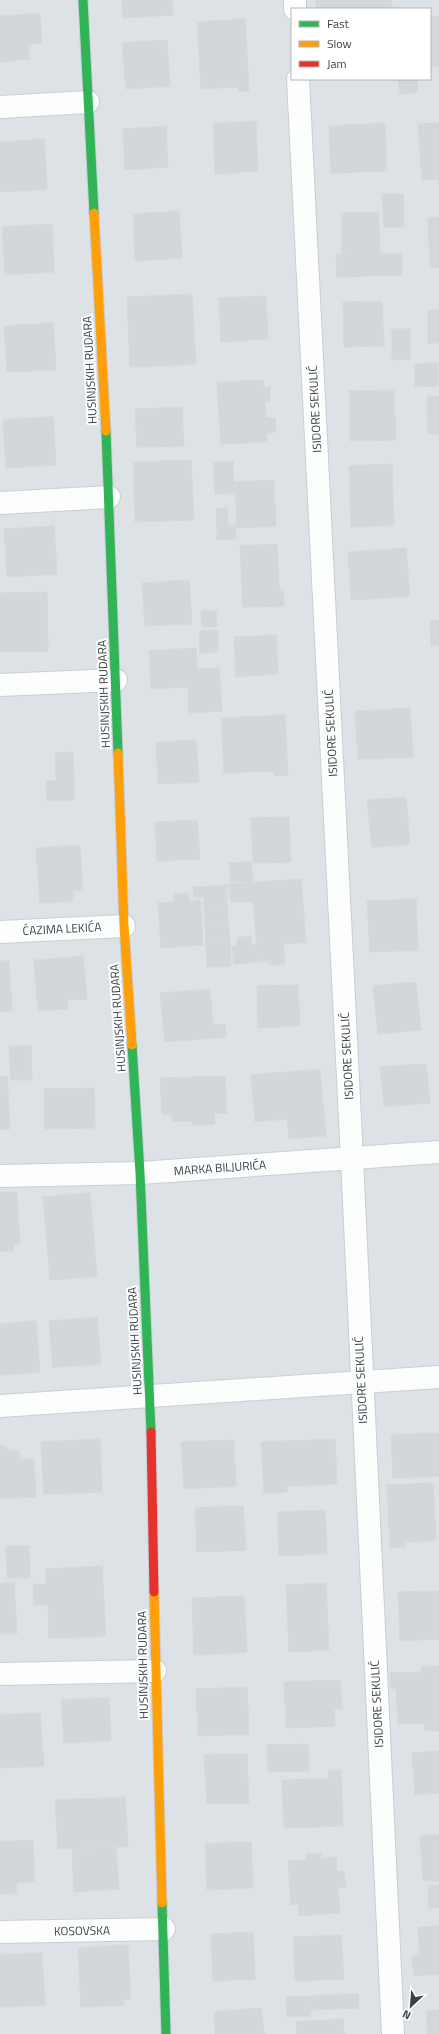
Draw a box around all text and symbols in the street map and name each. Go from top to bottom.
legend [291,8,431,80]
text: Fast [327,14,350,33]
text: Slow [327,34,352,53]
text: Jam [327,54,347,73]
street label: HUSINJSKIH RUDARA [77,316,102,425]
street label: ISIDORE SEKULIĆ [303,364,326,453]
street label: HUSINJSKIH RUDARA [92,640,115,748]
street label: ISIDORE SEKULIĆ [319,688,342,777]
street label: ĆAZIMA LEKIĆA [22,917,102,940]
street label: HUSINJSKIH RUDARA [104,963,131,1073]
street label: ISIDORE SEKULIĆ [335,1011,358,1100]
street label: MARKA BILJURIĆA [173,1155,267,1180]
street label: HUSINJSKIH RUDARA [122,1287,147,1396]
street label: ISIDORE SEKULIĆ [349,1335,372,1424]
street label: HUSINJSKIH RUDARA [132,1611,153,1719]
street label: ISIDORE SEKULIĆ [365,1659,388,1748]
street label: KOSOVSKA [54,1921,110,1940]
north arrow [391,1986,431,2026]
text: N [400,2006,414,2024]

